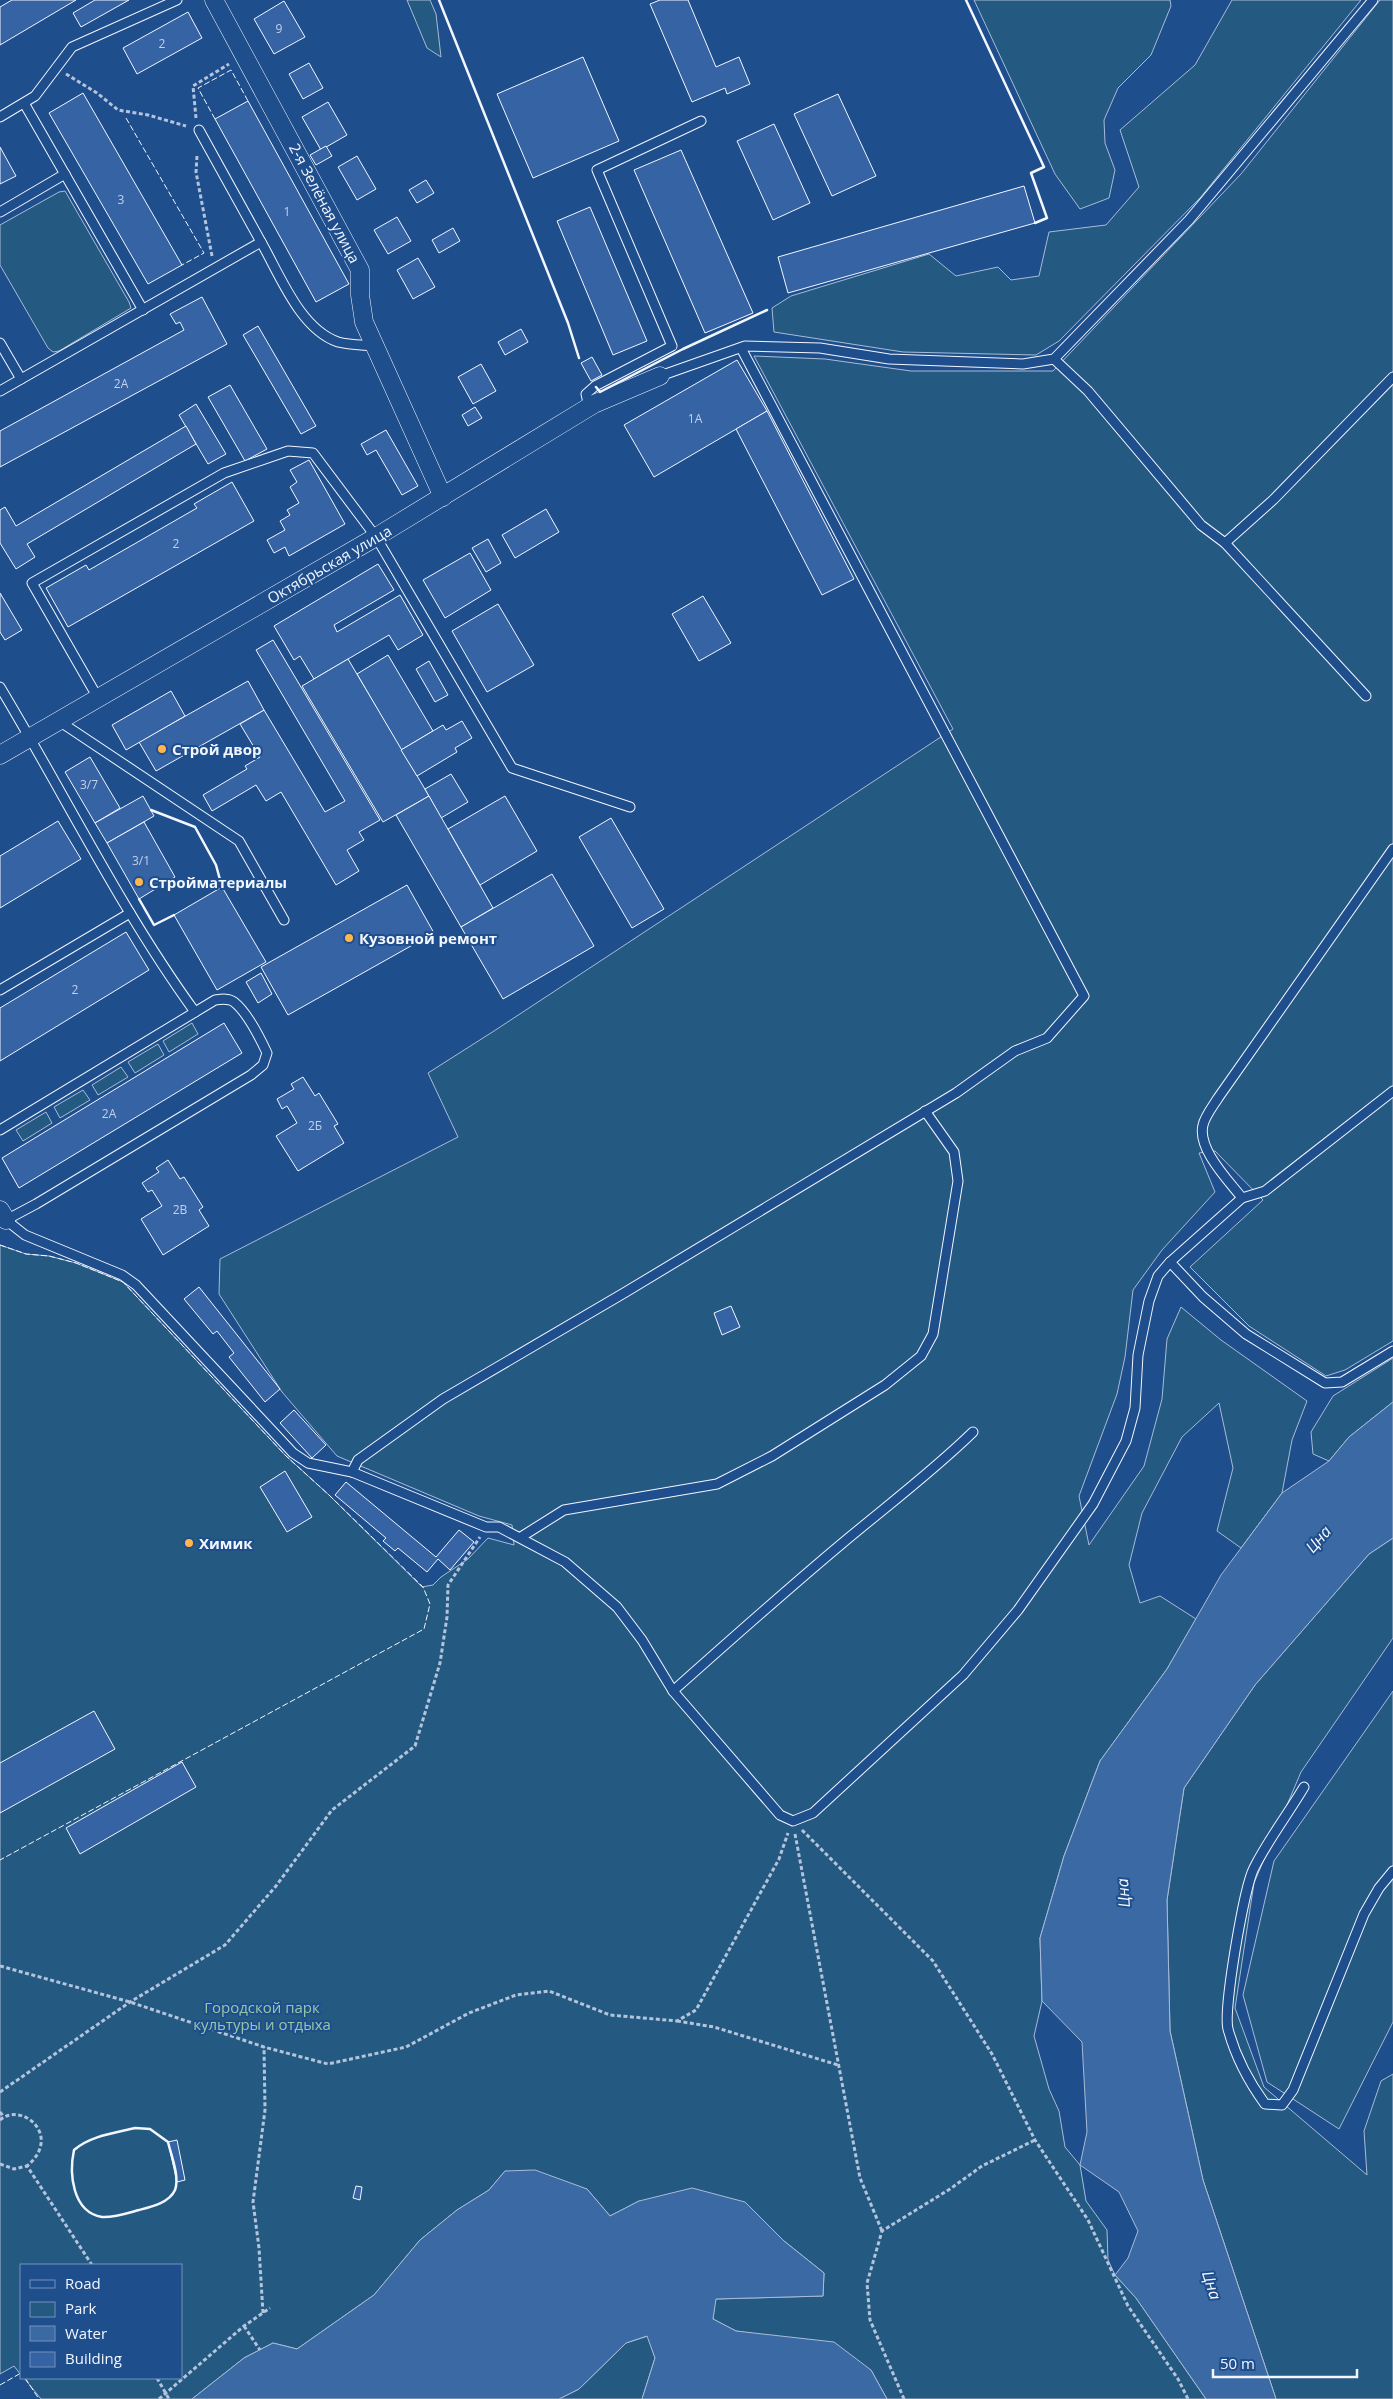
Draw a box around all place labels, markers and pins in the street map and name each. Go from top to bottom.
place label: Строй двор [172,739,262,759]
marker: Строй двор [156,743,168,755]
place label: Стройматериалы [149,872,287,892]
marker: Стройматериалы [133,876,145,888]
place label: Кузовной ремонт [359,928,497,948]
marker: Кузовной ремонт [343,932,355,944]
place label: Химик [199,1533,253,1553]
marker: Химик [183,1537,195,1549]

